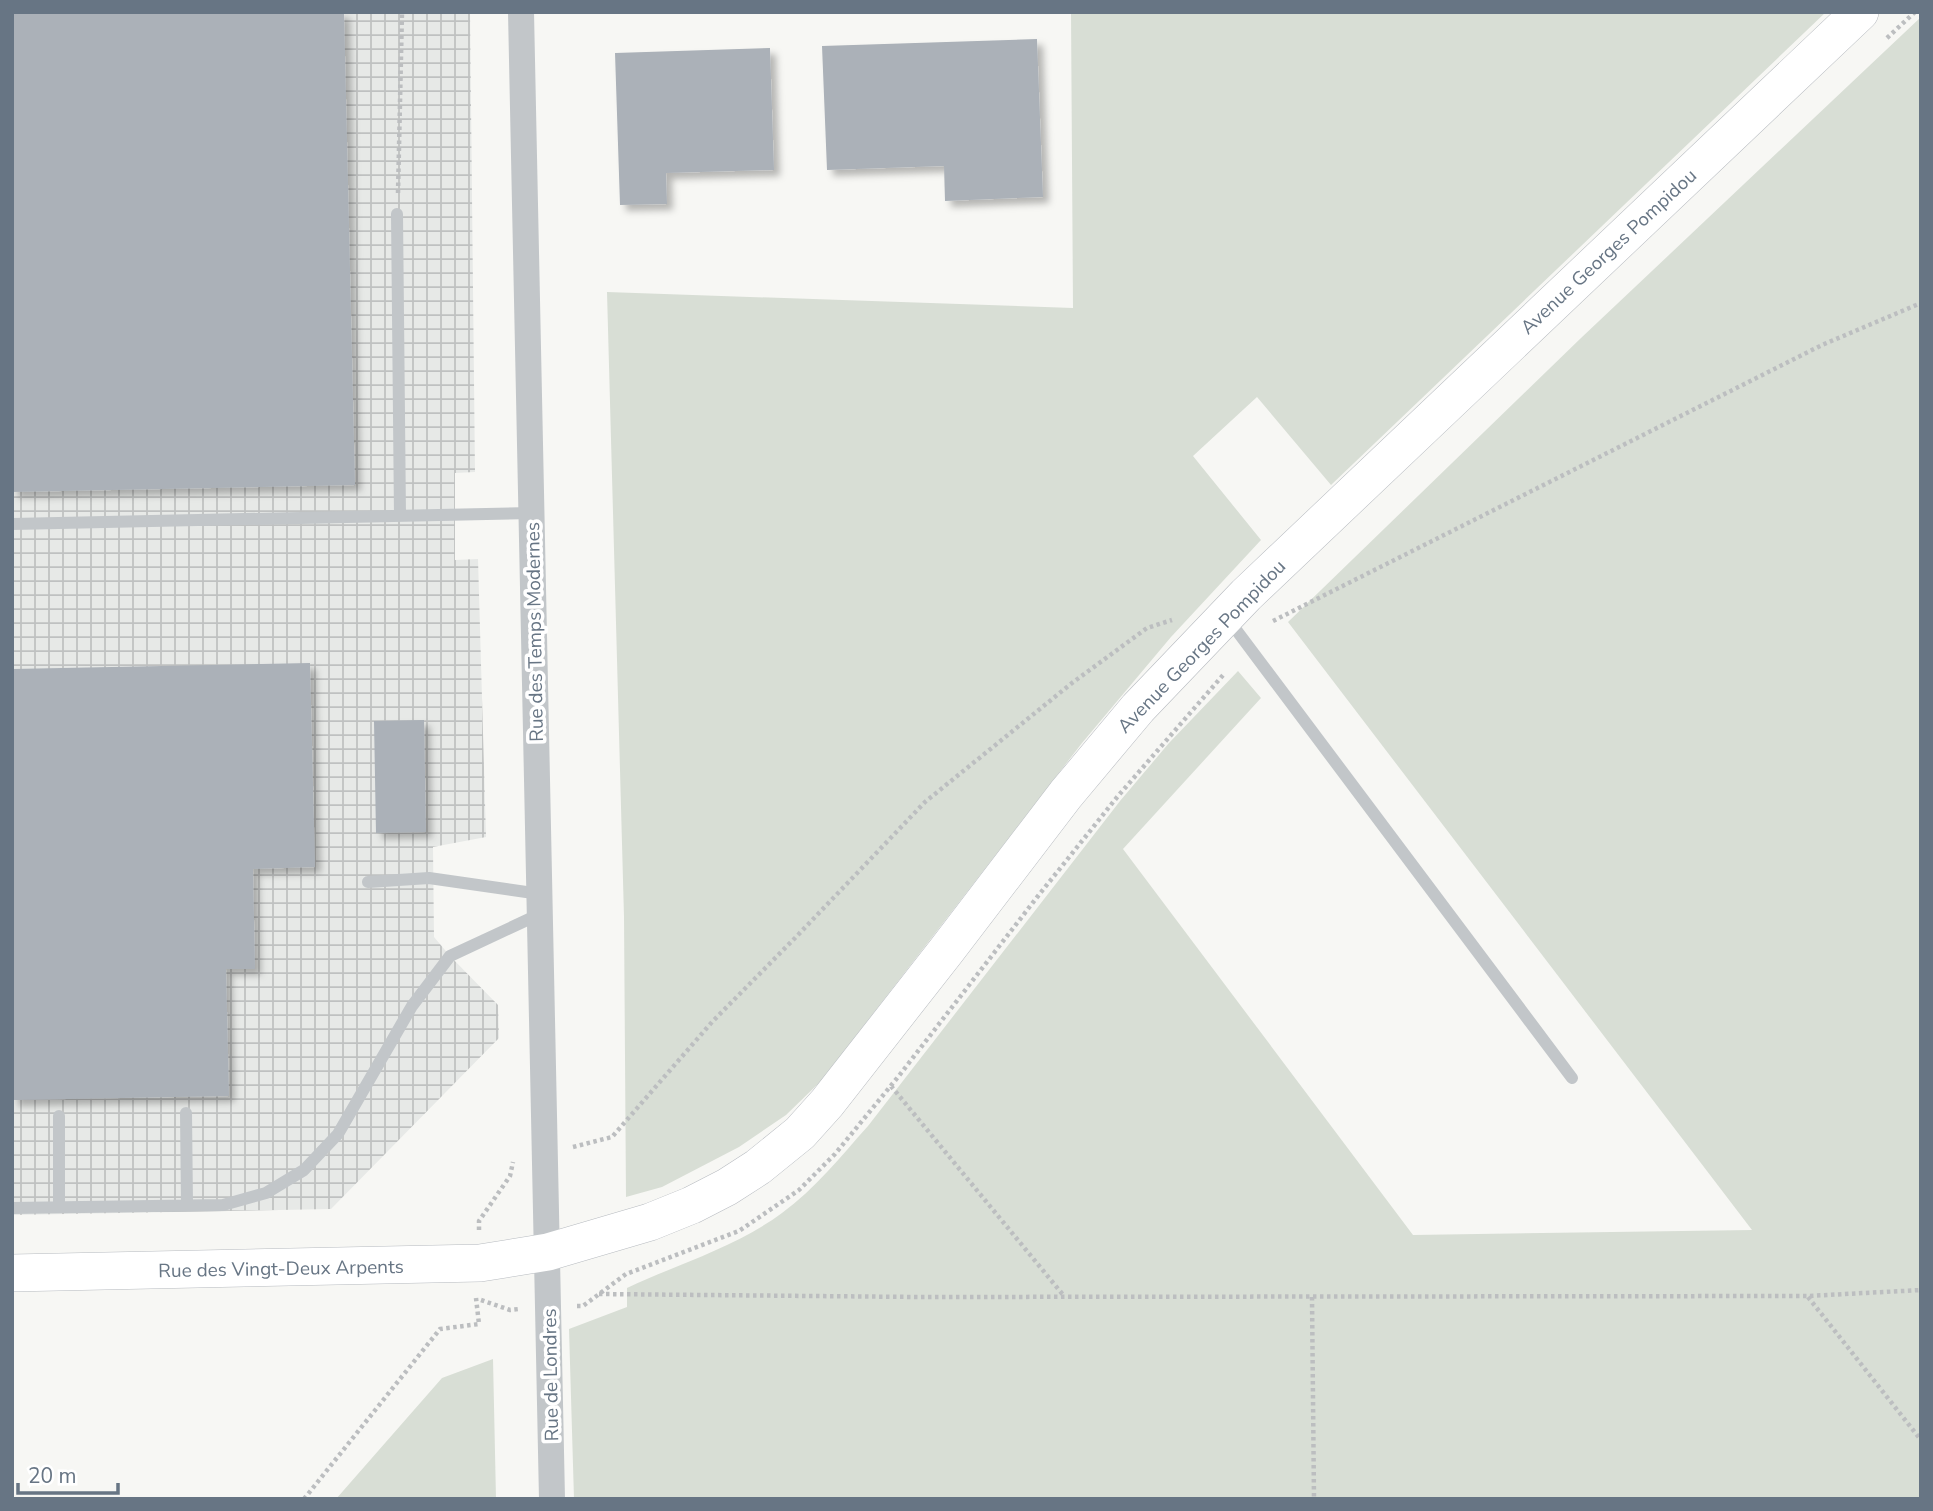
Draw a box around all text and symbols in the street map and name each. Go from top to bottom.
street label: Avenue Georges Pompidou [1515,163,1702,340]
street label: Rue des Temps Modernes [520,522,550,742]
street label: Avenue Georges Pompidou [1112,554,1292,739]
street label: Rue des Vingt-Deux Arpents [158,1254,404,1284]
street label: Rue de Londres [537,1308,565,1442]
scale bar [18,1452,117,1496]
text: 20 m [28,1462,77,1490]

